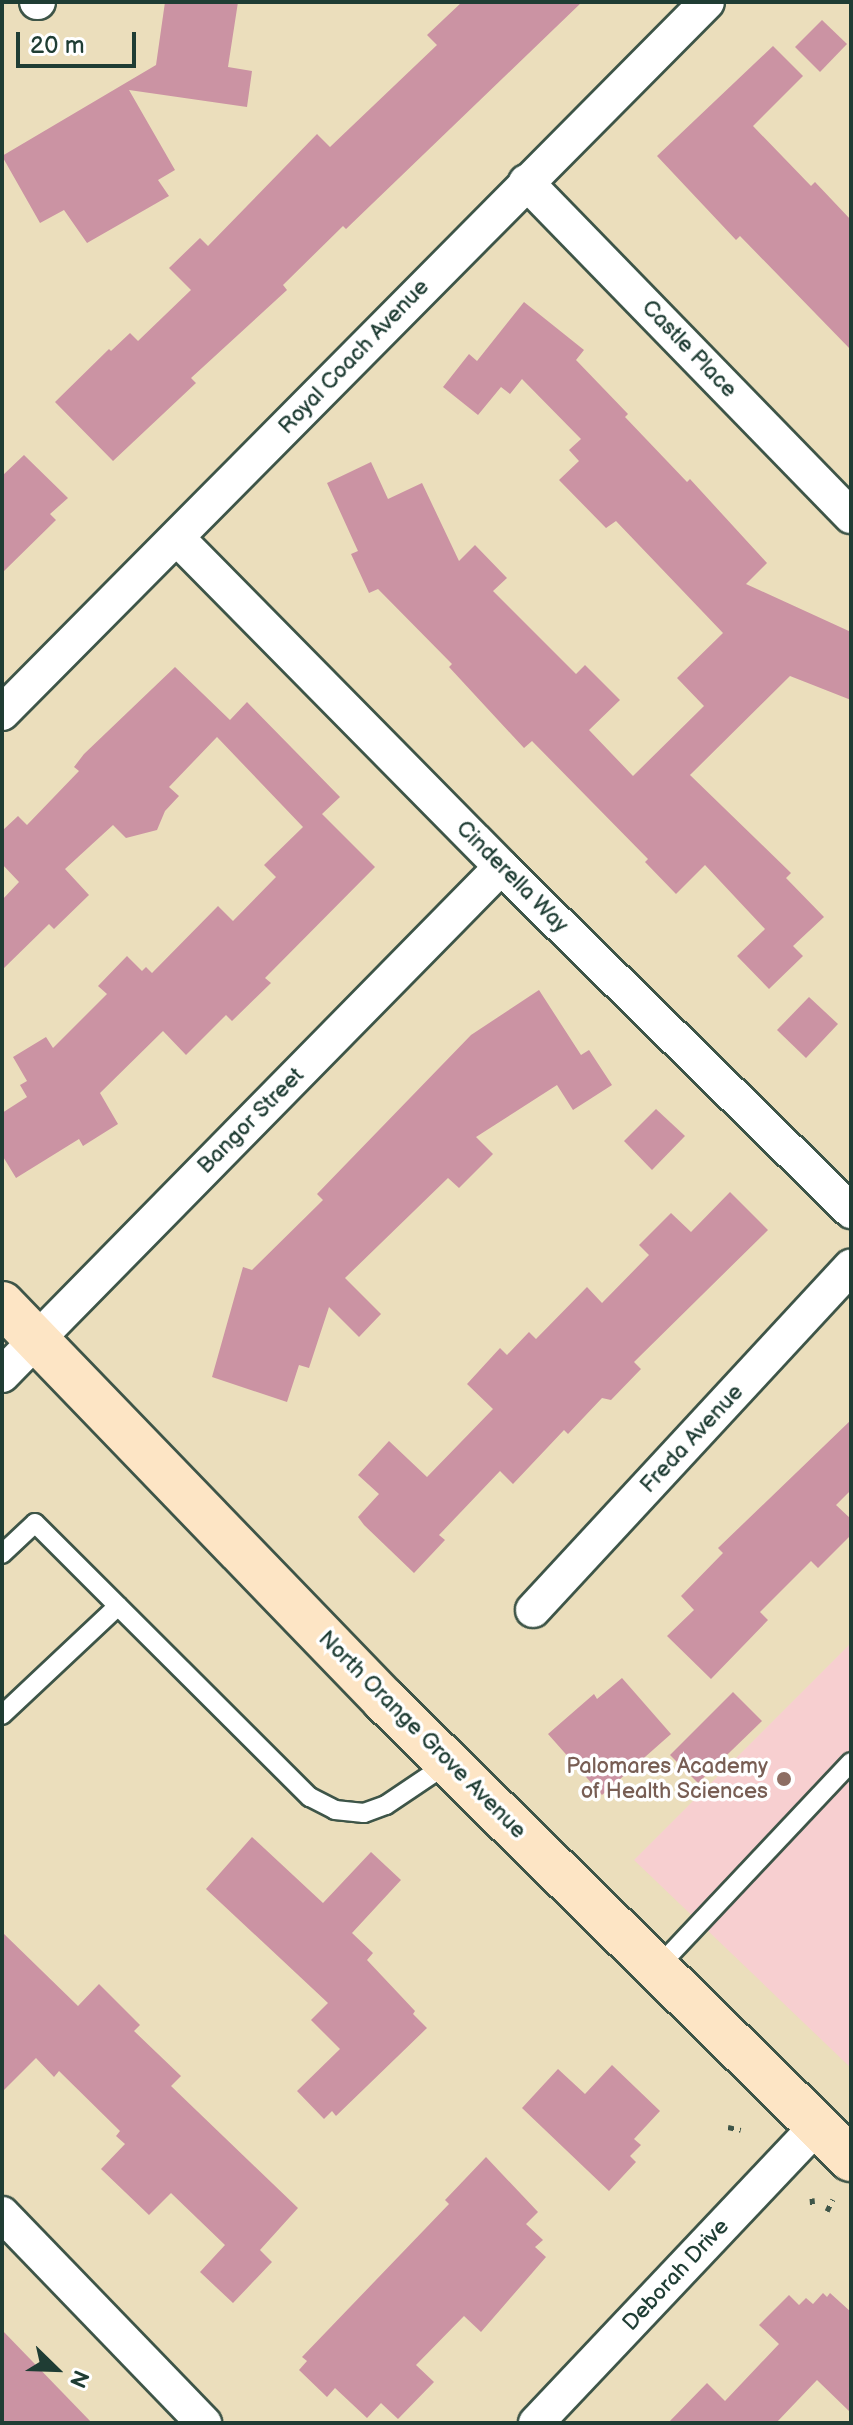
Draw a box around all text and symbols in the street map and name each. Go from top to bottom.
scale bar [20,16,140,66]
text: 20 m [30,31,85,60]
street label: Royal Coach Avenue [273,274,435,440]
street label: Castle Place [636,295,742,403]
street label: Cinderella Way [450,815,574,939]
street label: Bangor Street [192,1062,310,1180]
street label: Freda Avenue [635,1379,749,1499]
street label: North Orange Grove Avenue [313,1626,531,1844]
place label: Palomares Academy of Health Sciences [566,1753,768,1804]
marker: Palomares Academy of Health Sciences [775,1770,793,1788]
street label: Deborah Drive [617,2214,735,2336]
north arrow [16,2329,96,2409]
text: N [63,2366,94,2391]

